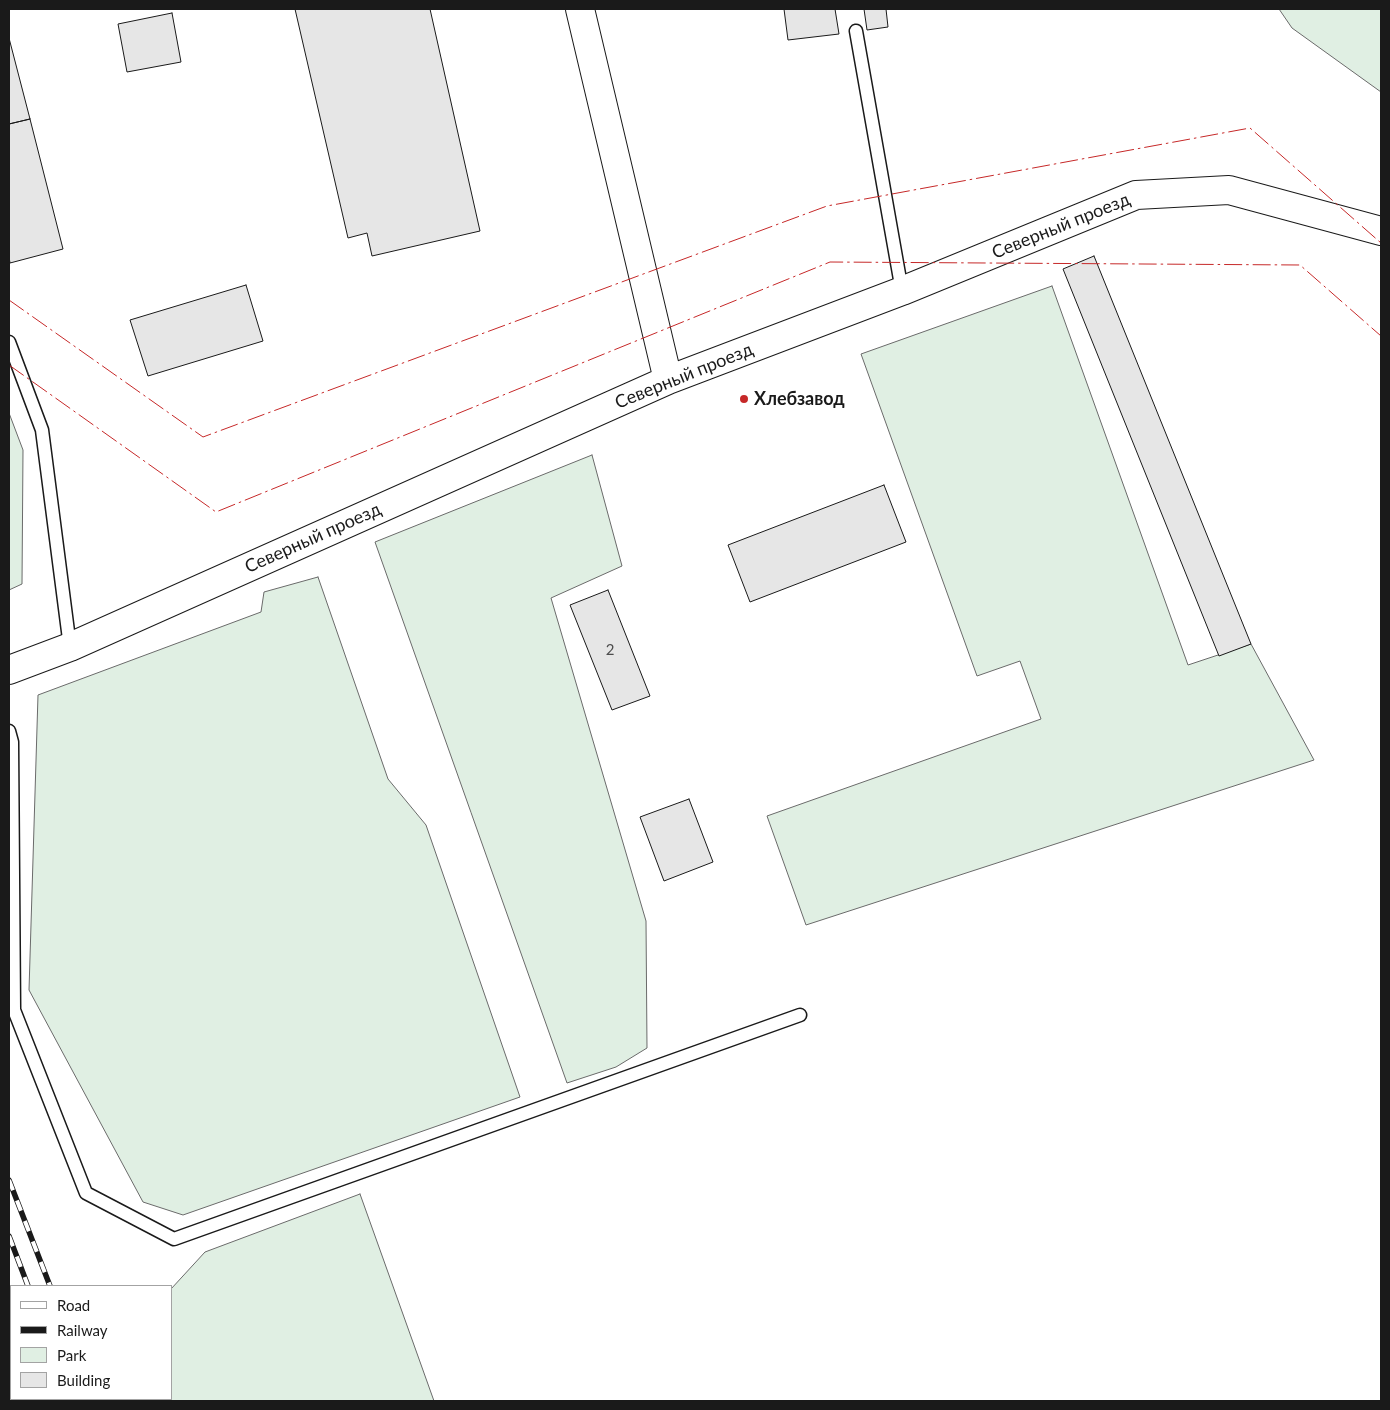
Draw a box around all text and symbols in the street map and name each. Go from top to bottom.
street label: Северный проезд [989,188,1133,264]
street label: Северный проезд [612,338,756,414]
place label: Хлебзавод [754,388,845,410]
marker: Хлебзавод [738,393,750,405]
street label: Северный проезд [241,498,385,578]
house number: 2 [606,641,614,659]
legend [10,1285,172,1400]
text: Road [57,1296,90,1314]
text: Railway [57,1321,108,1339]
text: Park [57,1346,86,1364]
text: Building [57,1371,110,1389]

